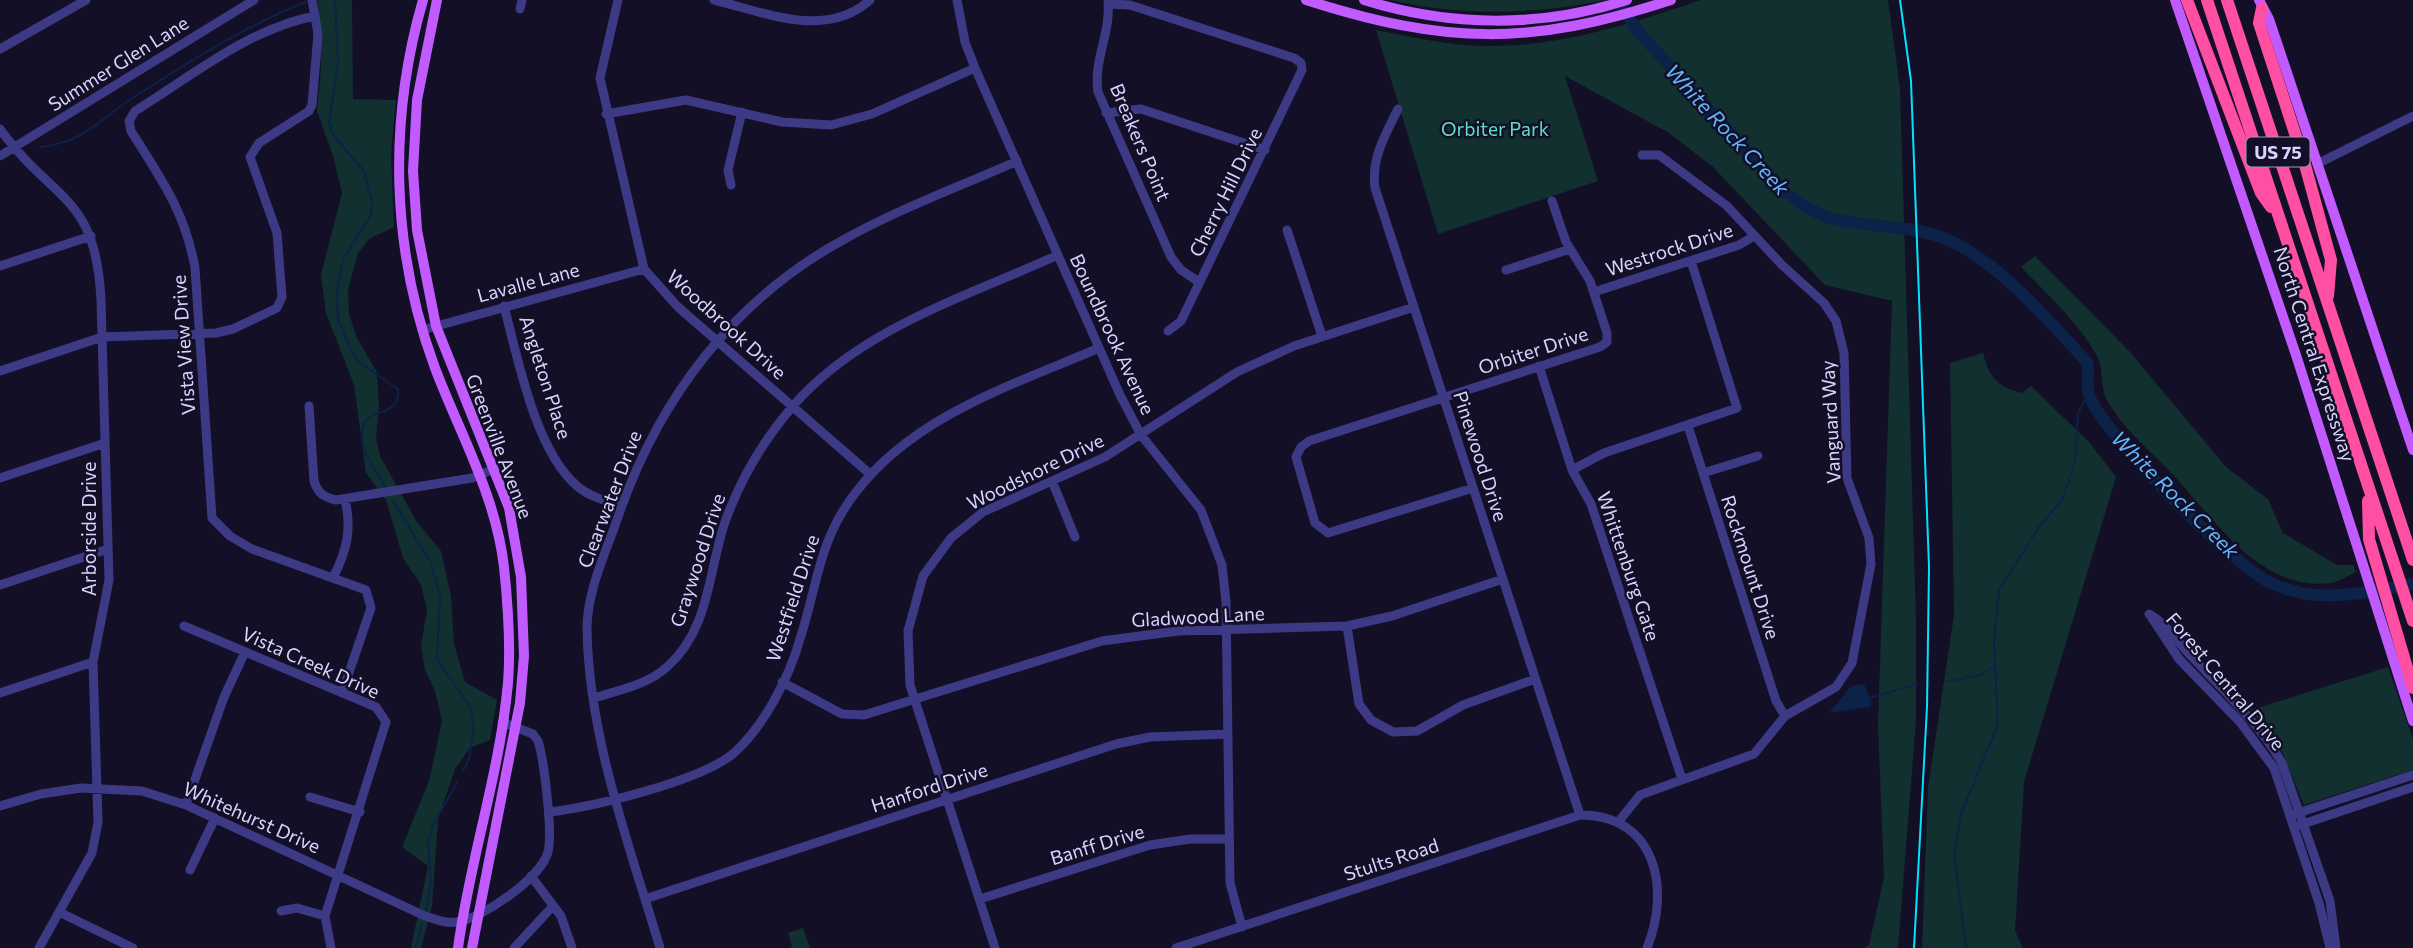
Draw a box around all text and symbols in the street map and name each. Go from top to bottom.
street label: Summer Glen Lane [44,11,192,115]
water label: White Rock Creek [1661,58,1796,200]
street label: Breakers Point [1106,80,1176,204]
park label: Orbiter Park [1441,117,1549,140]
street label: Cherry Hill Drive [1184,124,1266,260]
road number: US 75 [2246,138,2310,167]
street label: Westrock Drive [1603,218,1735,280]
street label: North Central Expressway [2269,244,2361,465]
street label: Boundbrook Avenue [1066,250,1160,418]
street label: Lavalle Lane [474,257,582,307]
street label: Woodbrook Drive [663,264,791,384]
street label: Vista View Drive [167,274,199,416]
street label: Angleton Place [515,312,577,442]
street label: Orbiter Drive [1475,321,1591,379]
street label: Vanguard Way [1815,360,1845,484]
street label: Greenville Avenue [462,370,538,522]
street label: Pinewood Drive [1449,388,1513,524]
water label: White Rock Creek [2107,425,2245,563]
street label: Clearwater Drive [572,427,646,571]
street label: Woodshore Drive [963,428,1107,514]
street label: Arborside Drive [77,462,100,596]
street label: Whittenburg Gate [1593,488,1665,644]
street label: Graywood Drive [665,490,729,630]
street label: Rockmount Drive [1717,492,1785,642]
street label: Westfield Drive [761,532,823,664]
street label: Gladwood Lane [1131,601,1265,631]
street label: Forest Central Drive [2162,608,2290,754]
street label: Vista Creek Drive [239,621,383,703]
street label: Hanford Drive [868,757,990,817]
street label: Whitehurst Drive [180,776,324,858]
street label: Banff Drive [1047,819,1147,869]
street label: Stults Road [1341,833,1441,885]

